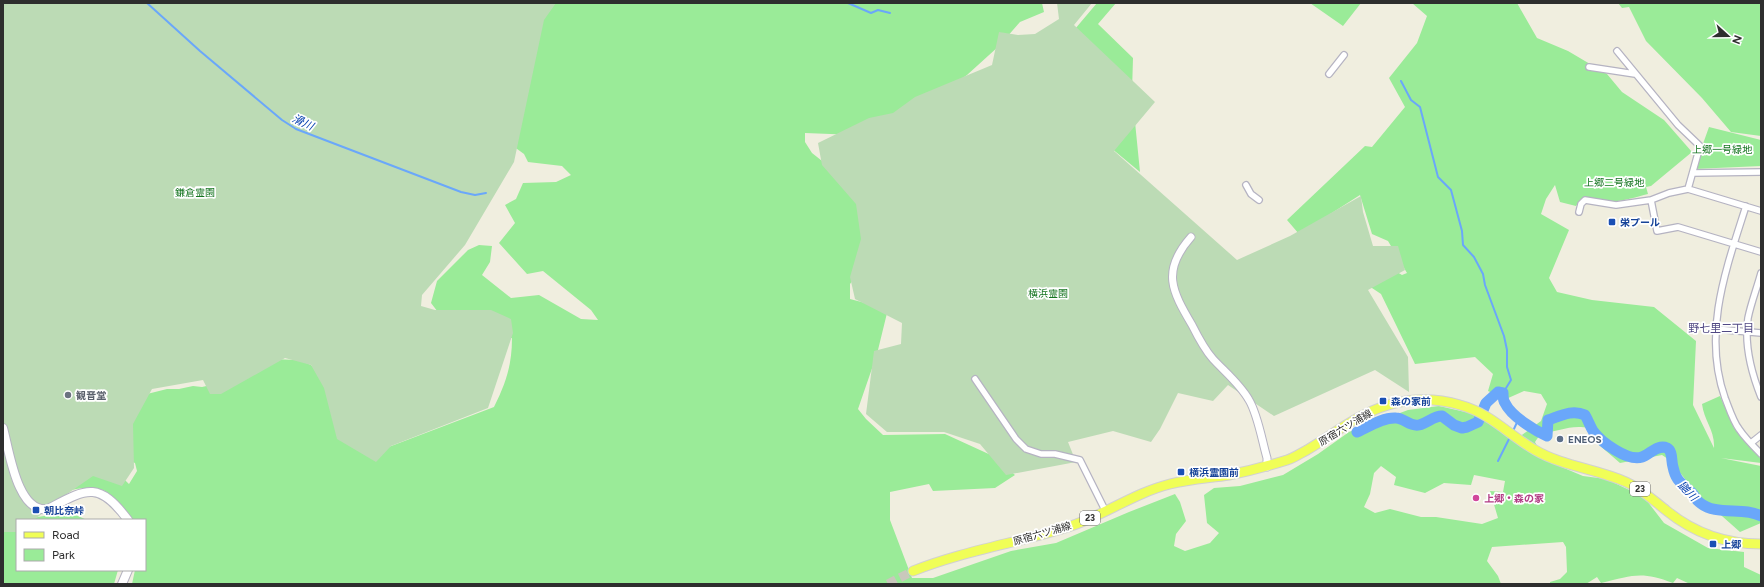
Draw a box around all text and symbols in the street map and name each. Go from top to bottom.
north arrow [1708,16,1748,56]
text: N [1729,33,1744,46]
water label: 滑川 [290,112,316,133]
park label: 上郷一号緑地 [1692,143,1753,156]
park label: 上郷二号緑地 [1584,176,1645,189]
park label: 鎌倉霊園 [175,186,215,199]
place label: 栄プール [1620,216,1660,229]
marker: 栄プール [1607,217,1617,227]
park label: 横浜霊園 [1028,287,1068,300]
district label: 野七里二丁目 [1688,322,1754,335]
place label: 観音堂 [76,389,106,402]
marker: 観音堂 [63,390,73,400]
place label: 森の家前 [1391,395,1431,408]
marker: 森の家前 [1378,396,1388,406]
street label: 原宿六ツ浦線 [1316,406,1374,448]
place label: ENEOS [1568,433,1601,446]
marker: ENEOS [1555,434,1565,444]
place label: 横浜霊園前 [1189,466,1239,479]
marker: 横浜霊園前 [1176,467,1186,477]
water label: 鼬川 [1675,479,1701,504]
road number: 23 [1630,482,1650,496]
place label: 上郷・森の家 [1484,492,1544,505]
marker: 上郷・森の家 [1471,493,1481,503]
place label: 朝比奈峠 [44,504,84,517]
marker: 朝比奈峠 [31,505,41,515]
road number: 23 [1080,511,1100,525]
legend [16,519,146,571]
street label: 原宿六ツ浦線 [1012,519,1073,548]
text: Road [52,528,80,542]
place label: 上郷 [1721,538,1742,551]
marker: 上郷 [1708,539,1718,549]
text: Park [52,548,75,562]

